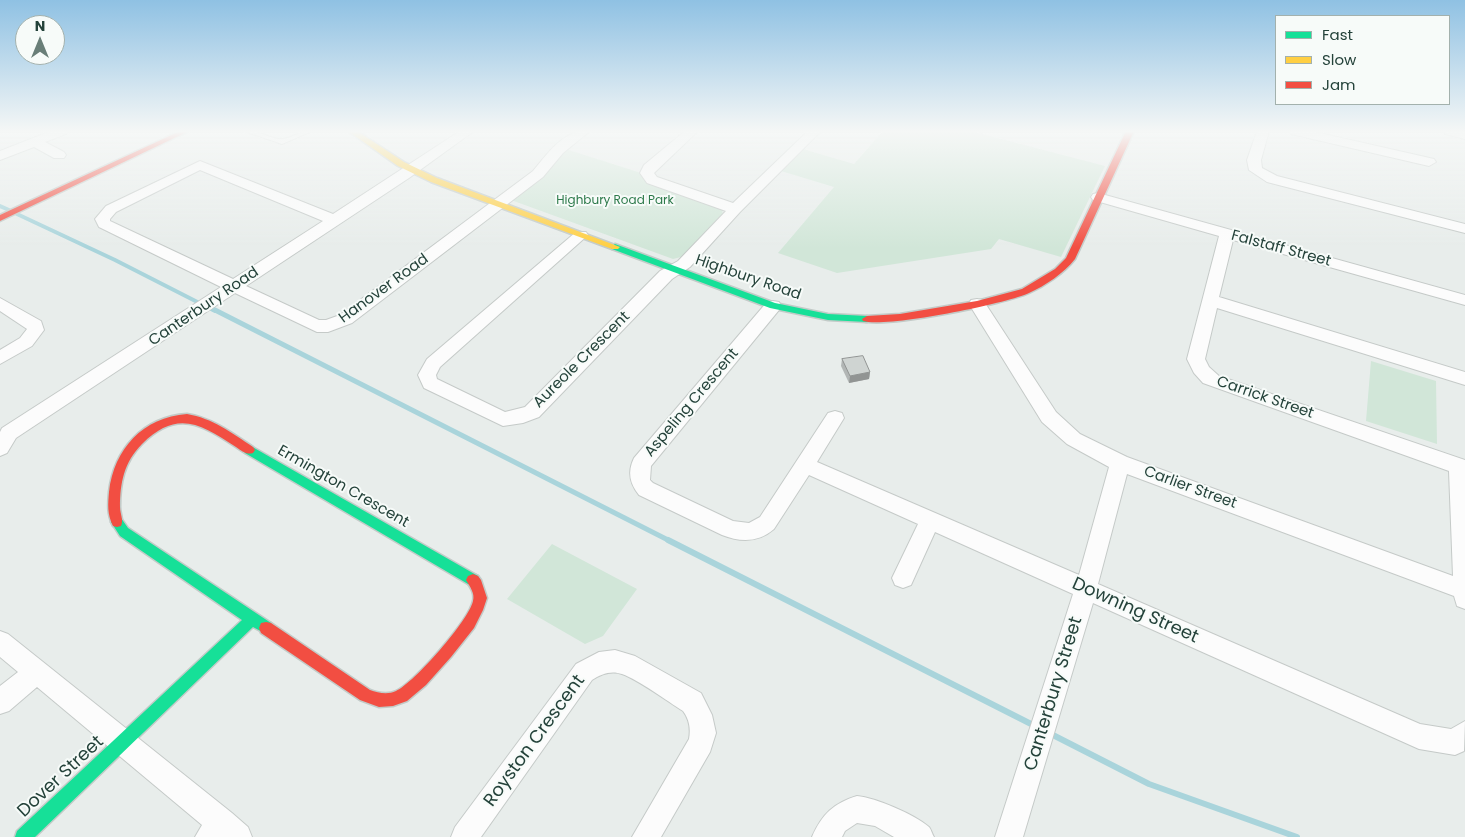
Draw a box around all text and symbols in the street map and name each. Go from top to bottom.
north arrow [15,15,65,65]
legend [1275,15,1450,105]
text: N [35,16,45,36]
text: Fast [1322,24,1353,45]
text: Slow [1322,49,1356,70]
text: Jam [1322,74,1356,95]
park label: Highbury Road Park [556,194,674,208]
street label: Falstaff Street [1229,227,1333,271]
street label: Hanover Road [336,251,432,327]
street label: Highbury Road [693,251,803,305]
street label: Canterbury Road [146,264,262,350]
street label: Aureole Crescent [530,308,634,412]
street label: Aspeling Crescent [641,345,743,461]
street label: Carrick Street [1214,373,1316,423]
street label: Ermington Crescent [274,442,412,532]
street label: Carlier Street [1141,463,1239,513]
street label: Downing Street [1068,573,1202,649]
street label: Canterbury Street [1020,614,1088,774]
street label: Royston Crescent [480,671,590,811]
street label: Dover Street [14,732,108,822]

